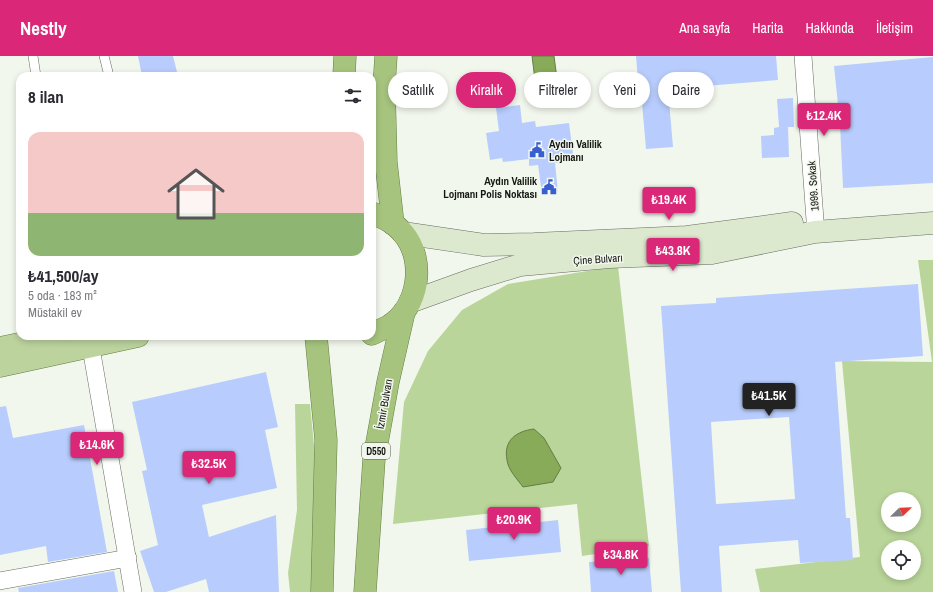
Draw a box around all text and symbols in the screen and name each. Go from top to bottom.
text: Nestly [20,15,67,41]
text: Ana sayfa [679,19,730,37]
text: Harita [752,19,783,37]
text: Hakkında [805,19,854,37]
text: İletişim [876,19,913,37]
chip: Satılık [388,72,448,108]
chip: Kiralık [456,72,516,108]
chip: Filtreler [524,72,591,108]
chip: Yeni [599,72,650,108]
chip: Daire [658,72,714,108]
text: 8 ilan [28,85,64,108]
icon: filters [342,85,364,107]
pin: ₺12.4K [791,103,857,137]
text: ₺12.4K [807,107,841,124]
place label: Aydın Valilik Lojmanı [549,137,603,164]
public building icon: Aydın Valilik Lojmanı [528,141,546,159]
icon: home [160,158,232,230]
street label: 1999. Sokak [804,160,822,212]
place label: Aydın Valilik Lojmanı Polis Noktası [443,174,538,201]
public building icon: Aydın Valilik Lojmanı Polis Noktası [540,178,558,196]
pin: ₺19.4K [636,187,702,221]
text: ₺19.4K [652,191,686,208]
pin: ₺43.8K [640,238,706,272]
text: ₺43.8K [656,242,690,259]
street label: Çine Bulvarı [573,250,623,268]
text: ₺41,500/ay [28,264,99,287]
text: 5 oda · 183 m² [28,287,97,304]
text: Müstakil ev [28,304,82,321]
street label: İzmir Bulvarı [373,378,395,430]
pin: ₺41.5K [736,383,802,417]
text: ₺41.5K [752,387,786,404]
pin: ₺14.6K [64,432,130,466]
text: ₺14.6K [80,436,114,453]
road number: D550 [362,443,390,459]
pin: ₺32.5K [176,451,242,485]
text: ₺32.5K [192,455,226,472]
north arrow [881,492,921,532]
map controls [881,492,921,580]
pin: ₺20.9K [481,507,547,541]
text: ₺20.9K [497,511,531,528]
button: locate [881,540,921,580]
pin: ₺34.8K [588,542,654,576]
text: ₺34.8K [604,546,638,563]

